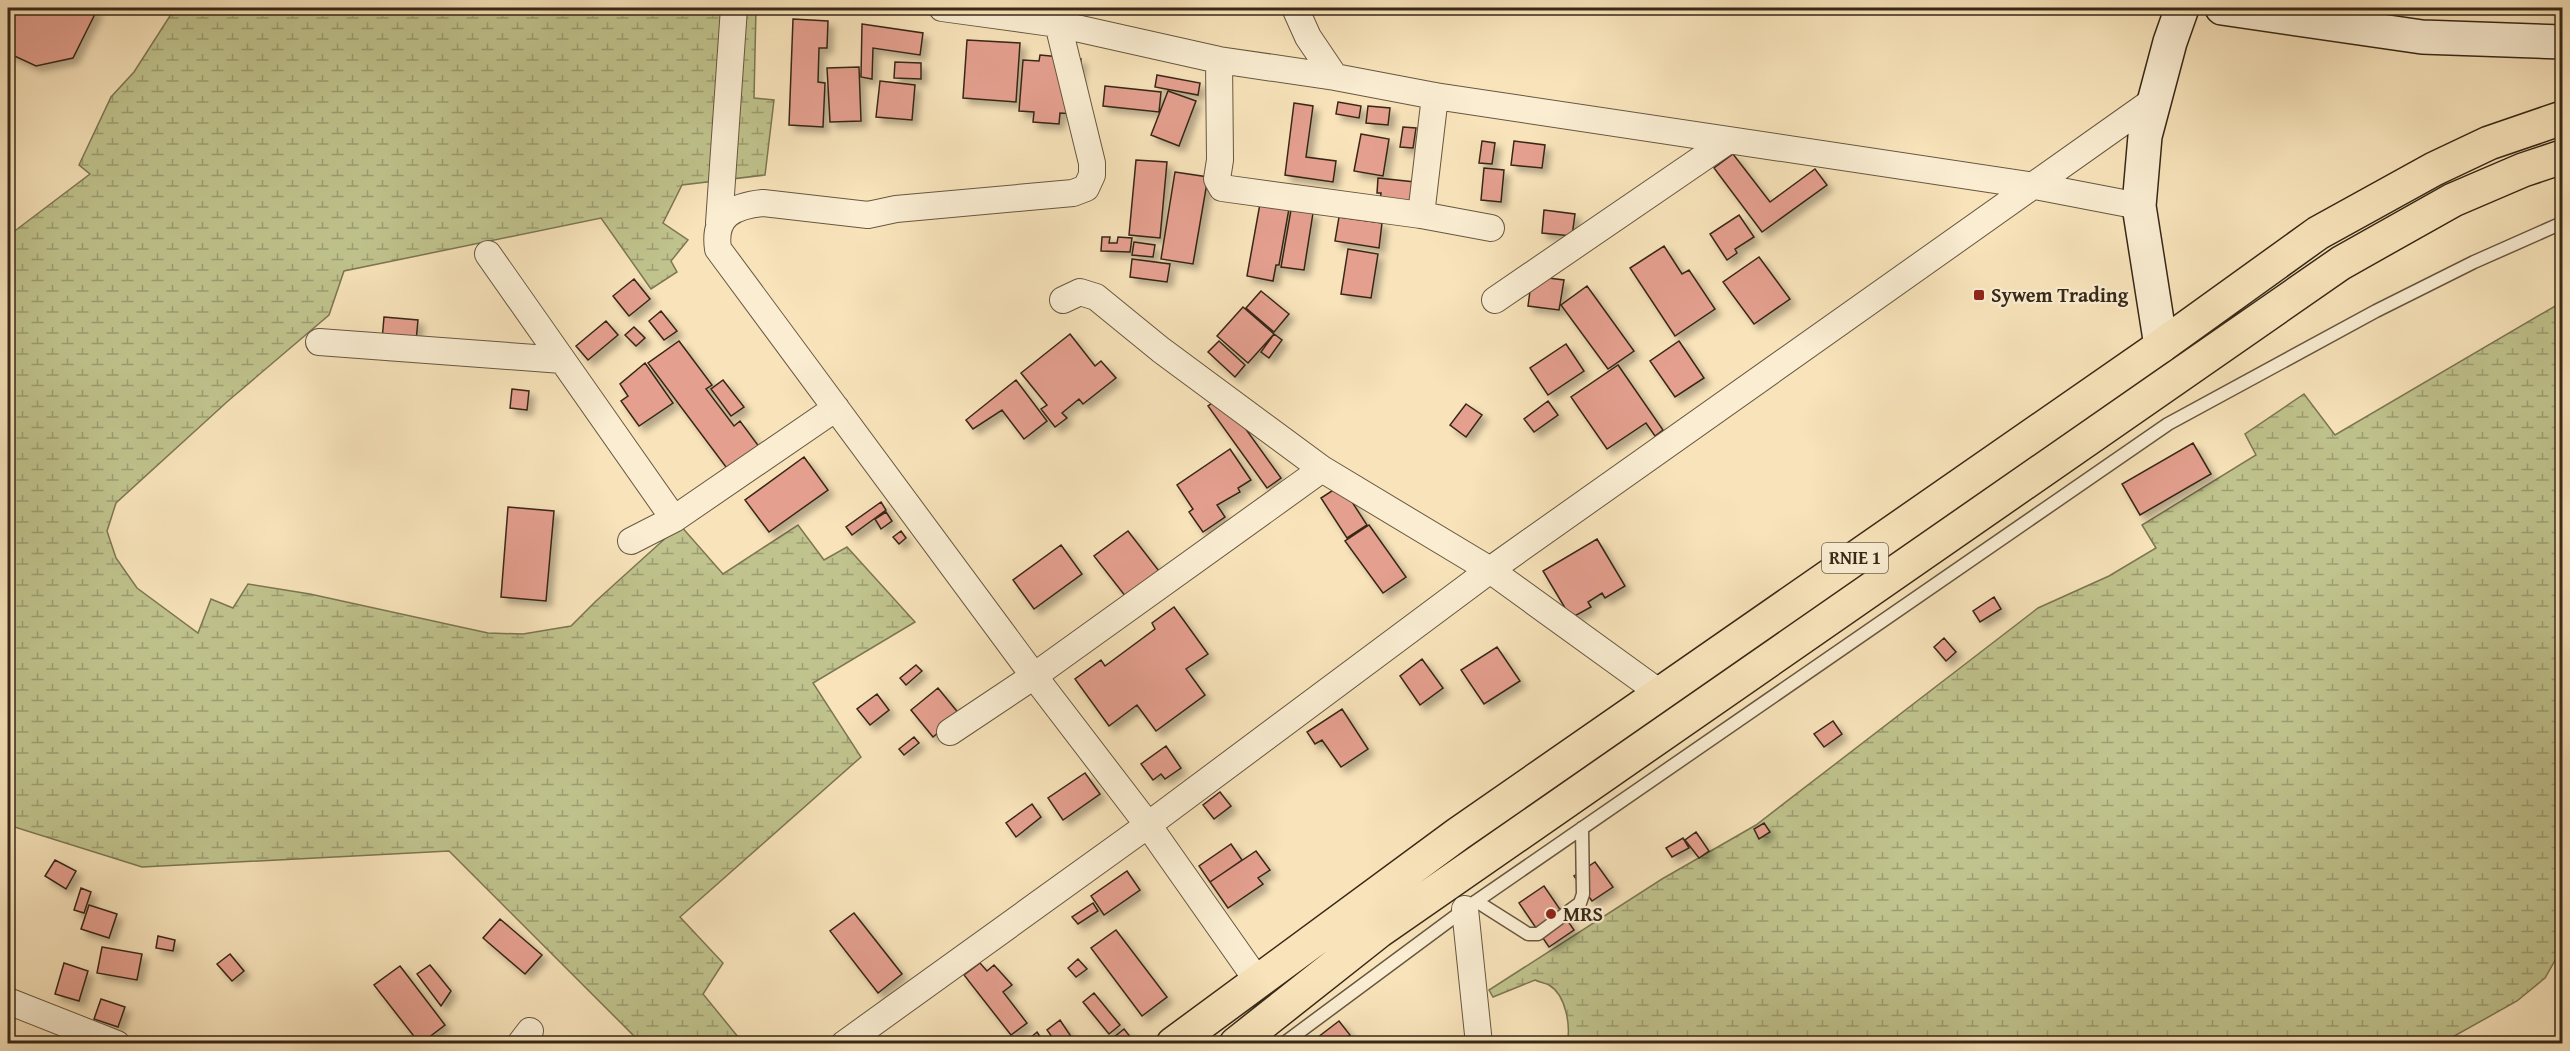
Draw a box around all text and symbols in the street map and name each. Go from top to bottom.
place label: Sywem Trading [1991,280,2129,309]
marker: Sywem Trading [1972,288,1986,302]
road number: RNIE 1 [1822,543,1888,573]
place label: MRS [1563,899,1603,928]
marker: MRS [1544,907,1558,921]

